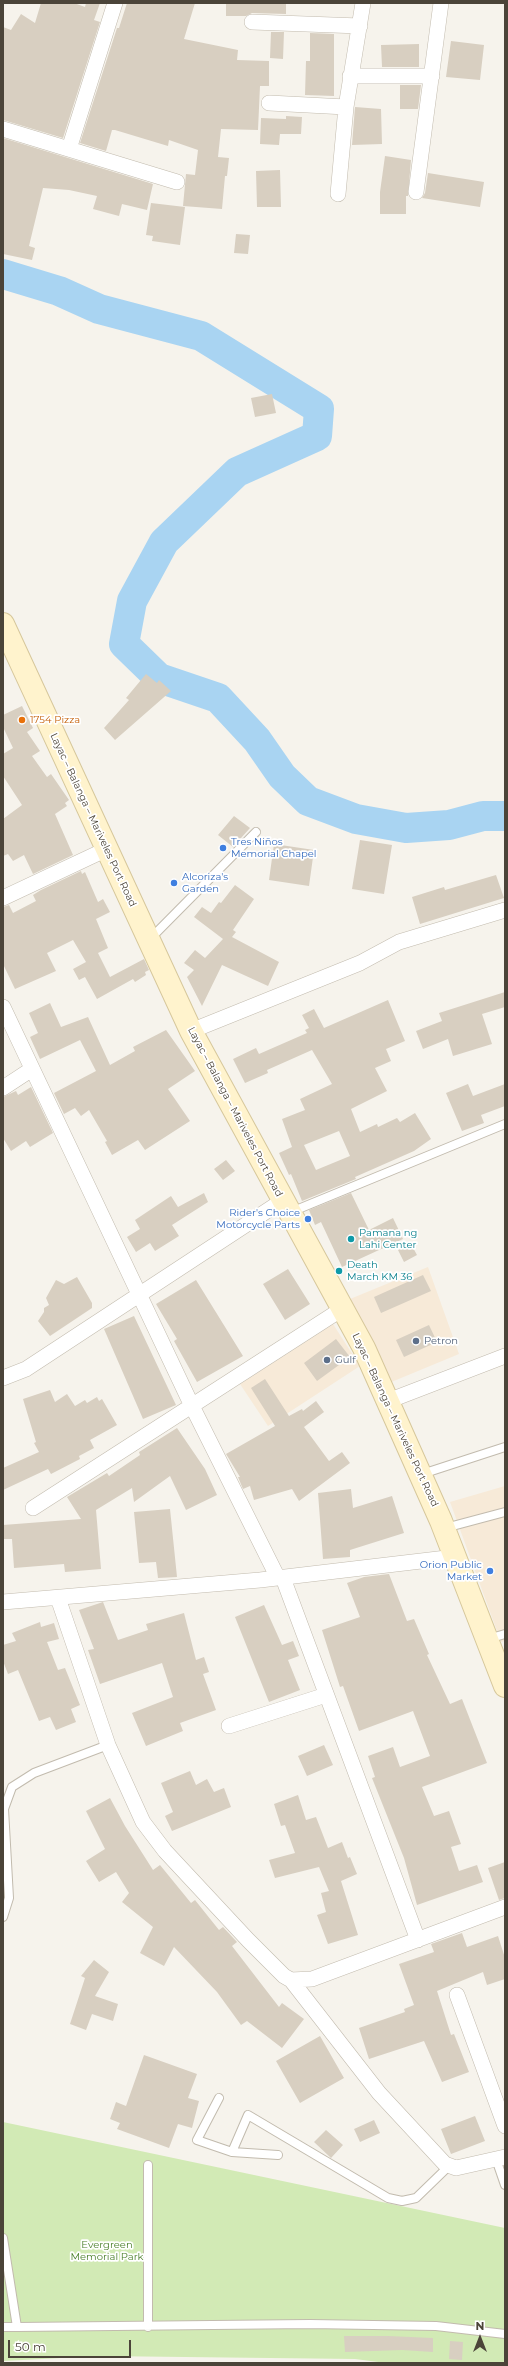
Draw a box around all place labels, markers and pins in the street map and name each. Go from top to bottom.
place label: 1754 Pizza [30,714,80,726]
marker: 1754 Pizza [17,715,27,725]
place label: Tres Niños Memorial Chapel [231,836,317,860]
marker: Tres Niños Memorial Chapel [218,843,228,853]
place label: Alcoriza's Garden [182,871,228,894]
marker: Alcoriza's Garden [169,878,179,888]
place label: Rider's Choice Motorcycle Parts [216,1207,300,1230]
marker: Rider's Choice Motorcycle Parts [303,1214,313,1224]
place label: Pamana ng Lahi Center [359,1227,417,1250]
marker: Pamana ng Lahi Center [346,1234,356,1244]
place label: Death March KM 36 [347,1259,412,1282]
marker: Death March KM 36 [334,1266,344,1276]
place label: Petron [424,1335,458,1347]
marker: Petron [411,1336,421,1346]
place label: Gulf [335,1354,356,1366]
marker: Gulf [322,1355,332,1365]
place label: Orion Public Market [420,1559,482,1582]
marker: Orion Public Market [485,1566,495,1576]

